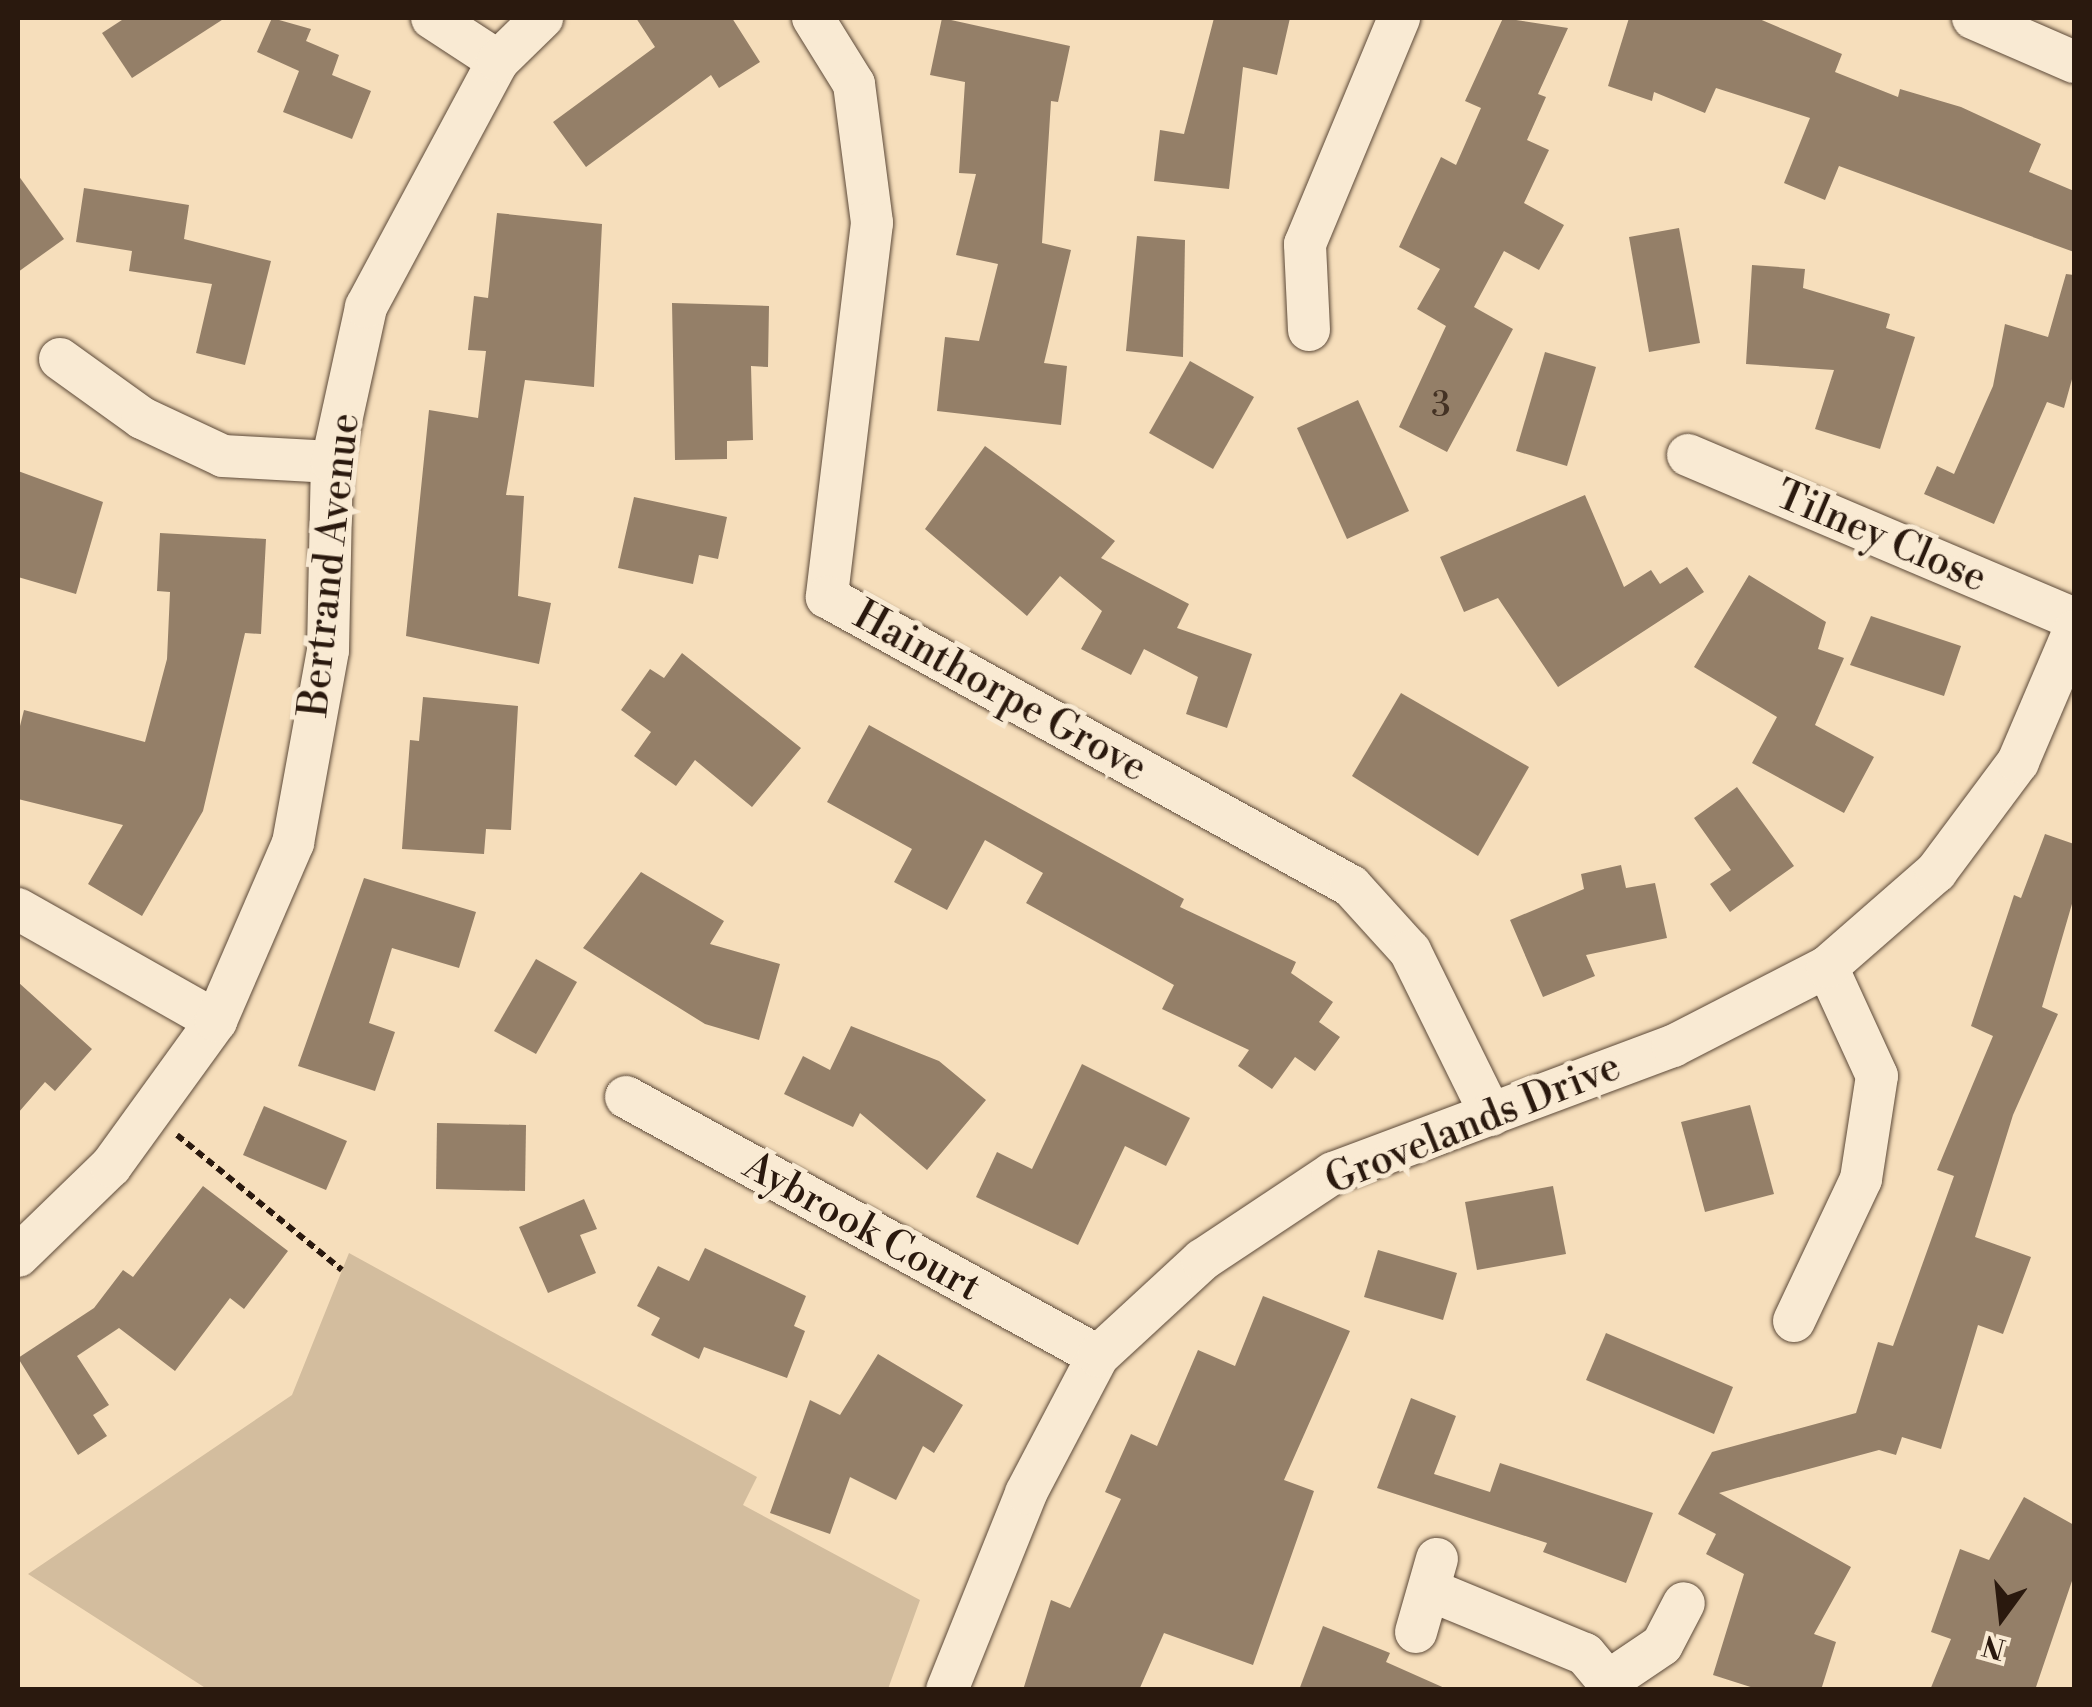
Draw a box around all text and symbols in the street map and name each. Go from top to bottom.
house number: 3 [1431,385,1451,427]
street label: Bertrand Avenue [290,411,370,719]
street label: Tilney Close [1769,471,1993,603]
street label: Hainthorpe Grove [845,592,1155,792]
street label: Grovelands Drive [1319,1043,1627,1205]
street label: Aybrook Court [735,1142,989,1312]
north arrow [1952,1567,2052,1667]
text: N [1979,1627,2009,1666]

